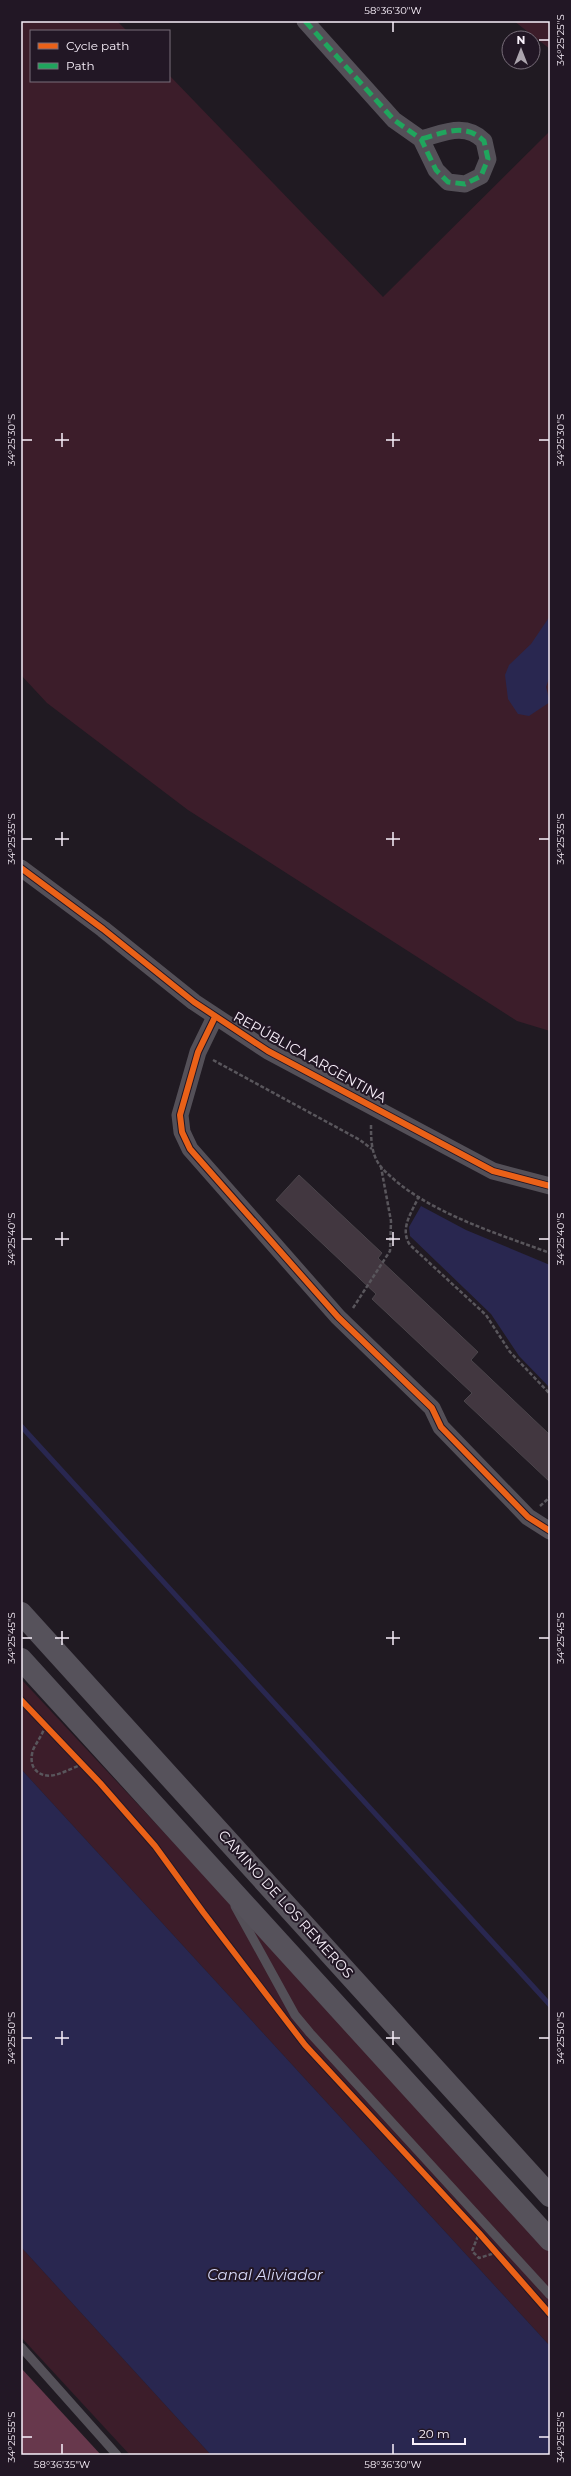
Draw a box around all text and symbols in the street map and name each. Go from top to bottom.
text: 58°36'30"W [364,4,422,17]
text: 34°25'25"S [554,14,567,66]
legend [30,30,170,82]
north arrow [501,30,541,70]
text: N [517,33,525,47]
text: Cycle path [66,38,129,53]
text: Path [66,58,95,73]
text: 34°25'30"S [5,414,18,466]
text: 34°25'30"S [554,414,567,466]
text: 34°25'35"S [5,813,18,865]
text: 34°25'35"S [554,813,567,865]
street label: REPÚBLICA ARGENTINA [230,1007,391,1107]
text: 34°25'40"S [5,1213,18,1265]
text: 34°25'40"S [554,1213,567,1265]
text: 34°25'45"S [5,1612,18,1664]
text: 34°25'45"S [554,1612,567,1664]
street label: CAMINO DE LOS REMEROS [215,1826,357,1982]
text: 34°25'50"S [5,2012,18,2064]
text: 34°25'50"S [554,2012,567,2064]
water label: Canal Aliviador [207,2265,324,2284]
text: 34°25'55"S [5,2411,18,2463]
text: 34°25'55"S [554,2411,567,2463]
scale bar [413,2420,465,2446]
text: 20 m [419,2426,450,2441]
text: 58°36'35"W [34,2458,90,2471]
text: 58°36'30"W [364,2458,422,2471]

